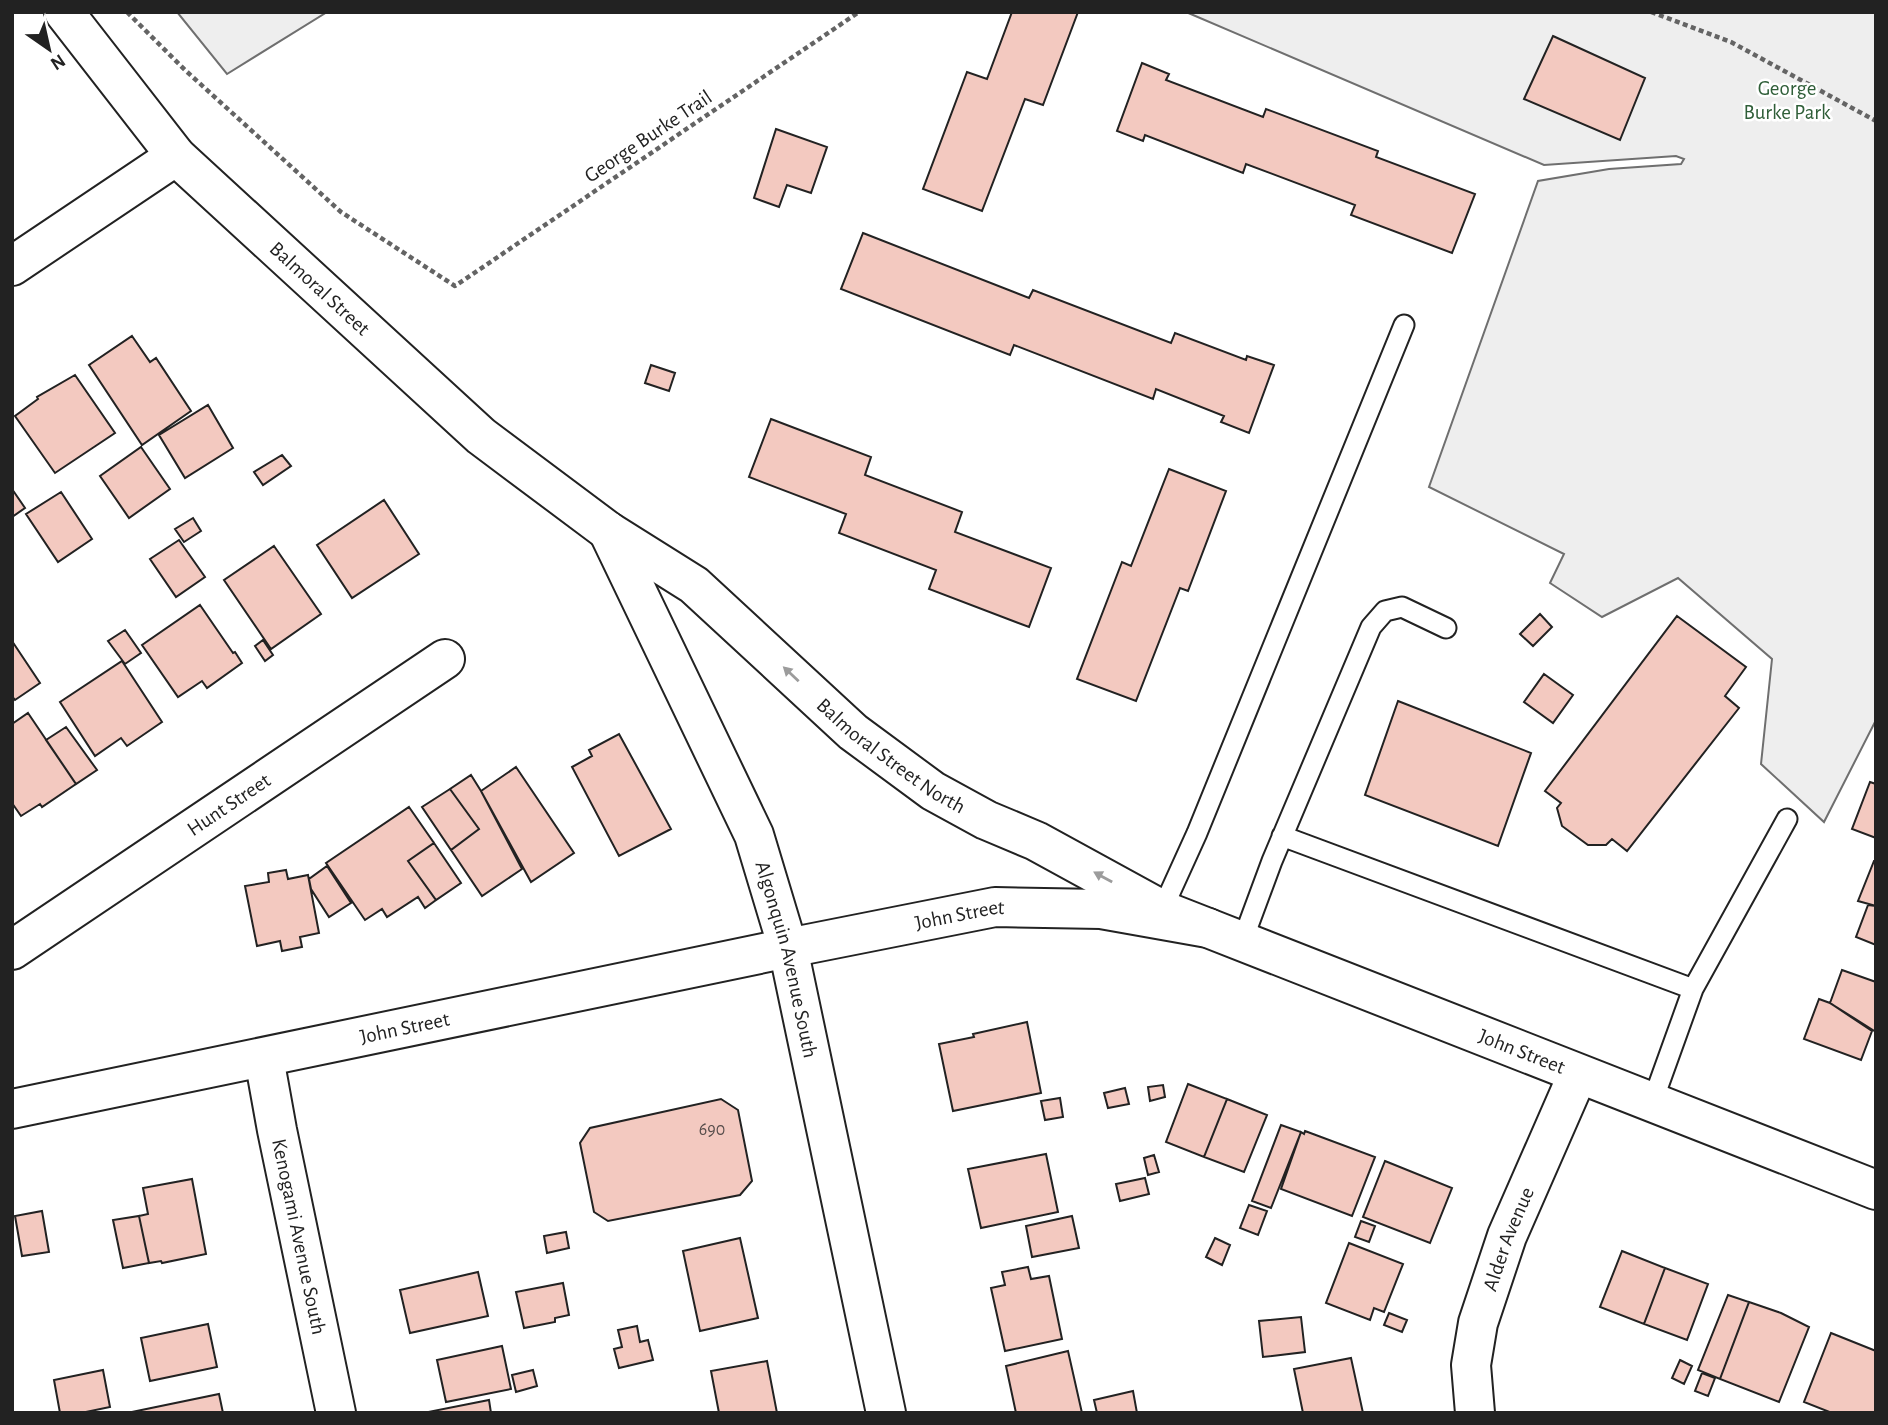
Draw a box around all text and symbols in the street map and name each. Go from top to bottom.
north arrow [14,14,84,84]
text: N [47,50,68,73]
park label: George Burke Park [1743,78,1831,123]
street label: George Burke Trail [581,86,716,187]
street label: Balmoral Street [266,238,374,340]
one-way arrow [783,667,800,683]
street label: Balmoral Street North [813,694,969,818]
street label: Hunt Street [184,769,274,840]
street label: Algonquin Avenue South [751,859,821,1060]
one-way arrow [1093,871,1112,883]
street label: John Street [913,897,1005,934]
street label: John Street [358,1008,452,1048]
street label: John Street [1476,1025,1568,1078]
house number: 690 [699,1121,725,1139]
street label: Kenogami Avenue South [268,1137,329,1336]
street label: Alder Avenue [1479,1184,1538,1294]

